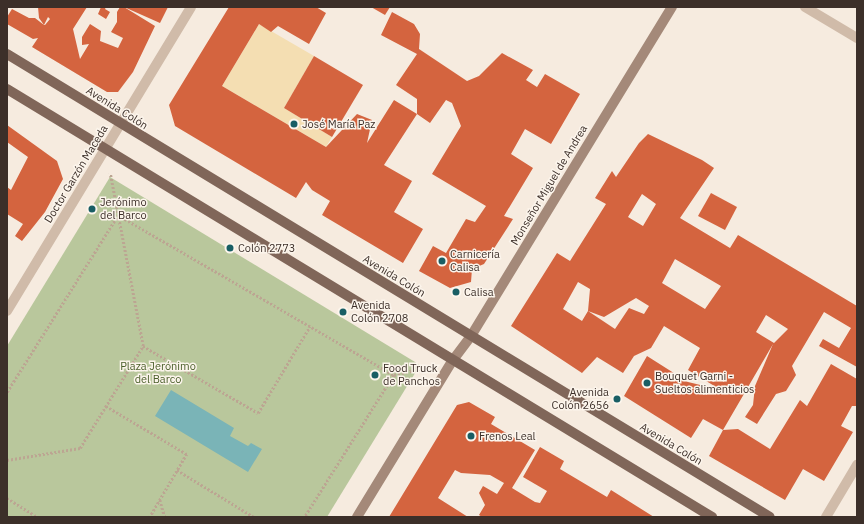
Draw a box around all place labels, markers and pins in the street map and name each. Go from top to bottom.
place label: José María Paz [302,117,375,131]
marker: José María Paz [289,119,299,129]
place label: Jerónimo del Barco [100,196,147,222]
marker: Jerónimo del Barco [87,204,97,214]
place label: Colón 2773 [238,241,295,255]
marker: Colón 2773 [225,243,235,253]
place label: Carnicería Calisa [450,248,500,274]
marker: Carnicería Calisa [437,256,447,266]
place label: Calisa [464,285,494,299]
marker: Calisa [451,287,461,297]
place label: Avenida Colón 2708 [351,299,408,325]
marker: Avenida Colón 2708 [338,307,348,317]
place label: Food Truck de Panchos [383,362,440,388]
marker: Food Truck de Panchos [370,370,380,380]
place label: Bouquet Garni - Sueltos alimenticios [655,370,754,396]
marker: Bouquet Garni - Sueltos alimenticios [642,378,652,388]
place label: Avenida Colón 2656 [552,386,609,412]
marker: Avenida Colón 2656 [612,394,622,404]
place label: Frenos Leal [479,429,536,443]
marker: Frenos Leal [466,431,476,441]

